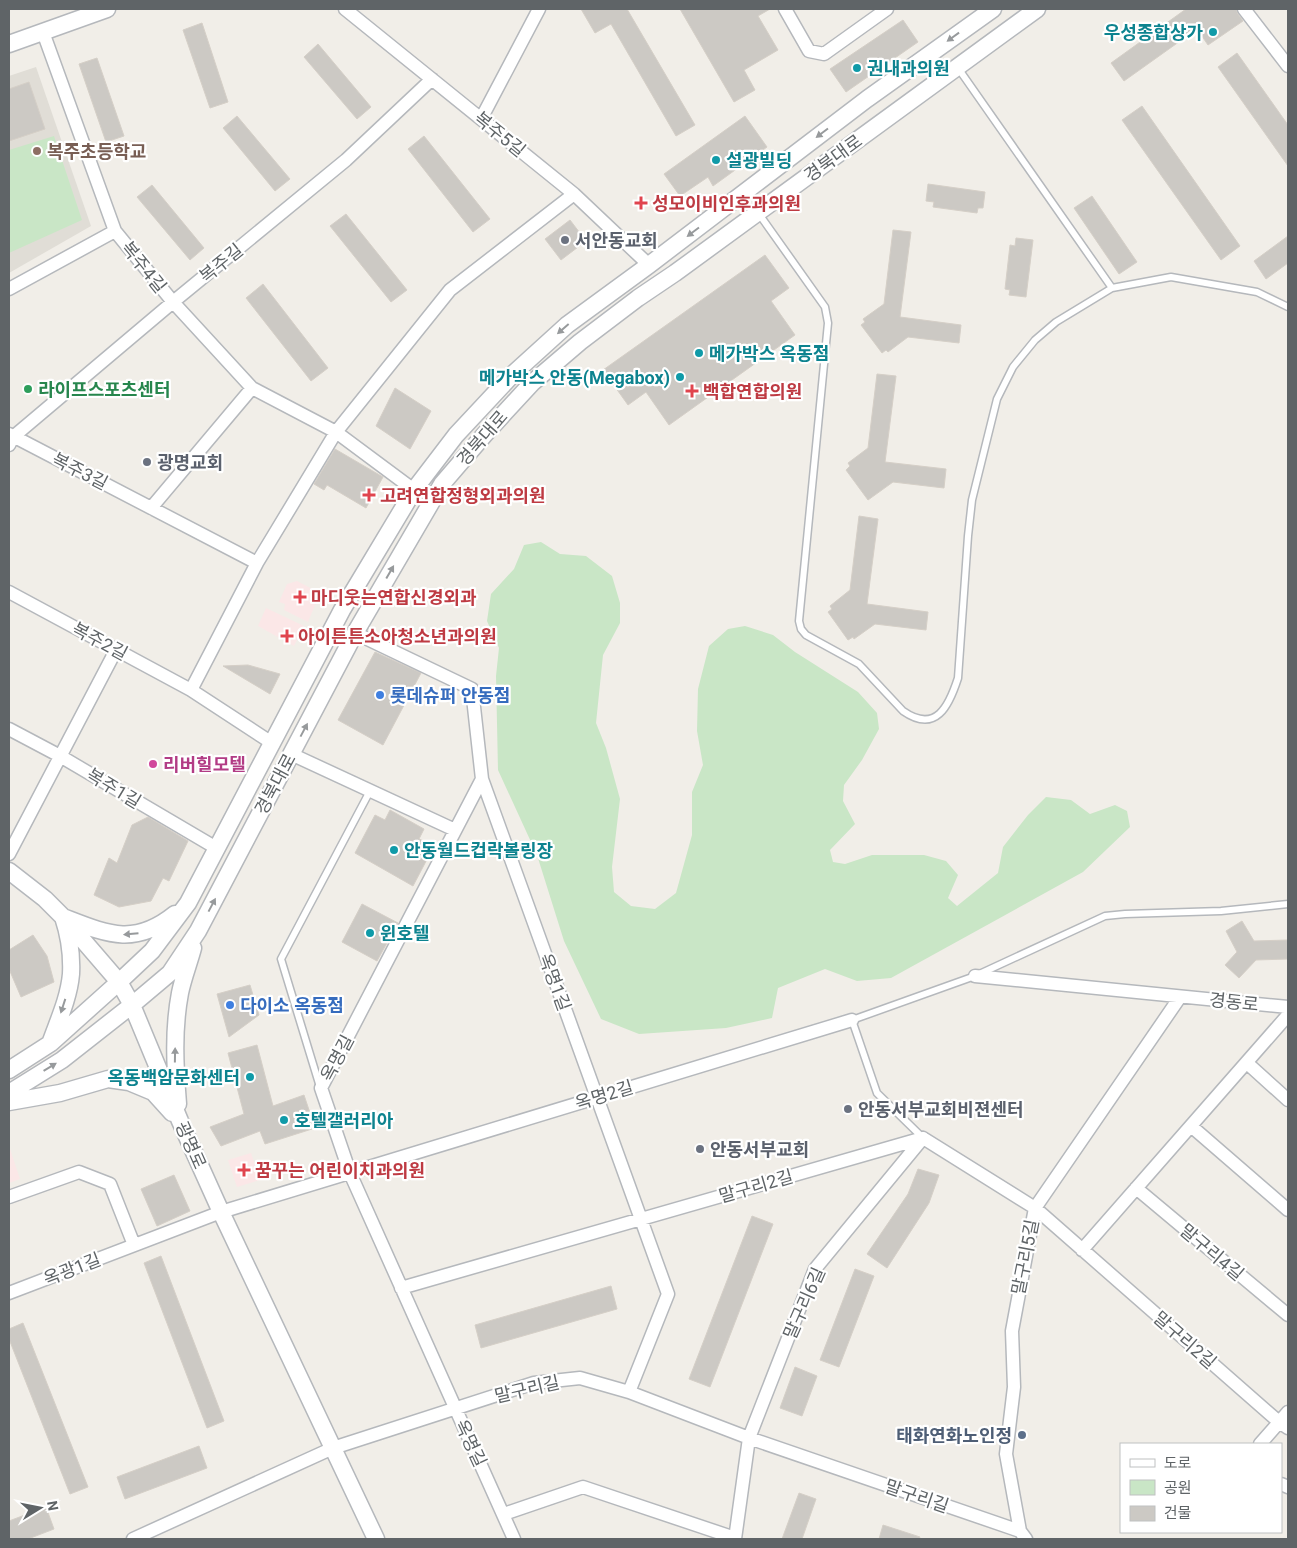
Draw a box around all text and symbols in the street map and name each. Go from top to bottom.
place label: 우성종합상가 [1104,22,1203,43]
marker: 우성종합상가 [1207,26,1219,38]
one-way arrow [946,32,960,42]
place label: 권내과의원 [867,58,950,79]
marker: 권내과의원 [851,62,863,74]
street label: 복주5길 [470,107,530,161]
one-way arrow [815,128,829,138]
street label: 경북대로 [800,130,866,186]
place label: 복주초등학교 [47,141,146,162]
marker: 복주초등학교 [31,145,43,157]
place label: 설광빌딩 [726,150,792,171]
marker: 설광빌딩 [710,154,722,166]
place label: 성모이비인후과의원 [652,193,801,214]
marker: 성모이비인후과의원 [634,196,648,210]
one-way arrow [687,226,700,237]
place label: 서안동교회 [575,230,658,251]
marker: 서안동교회 [559,234,571,246]
street label: 복주4길 [117,237,171,297]
street label: 복주길 [195,239,247,287]
one-way arrow [557,323,569,335]
place label: 메가박스 옥동점 [709,343,829,364]
marker: 메가박스 옥동점 [693,347,705,359]
place label: 메가박스 안동(Megabox) [479,367,670,389]
marker: 메가박스 안동(Megabox) [674,371,686,383]
place label: 라이프스포츠센터 [38,379,170,400]
place label: 백합연합의원 [703,381,802,402]
marker: 라이프스포츠센터 [22,383,34,395]
marker: 백합연합의원 [685,384,699,398]
street label: 경북대로 [452,406,512,470]
street label: 복주3길 [49,448,111,494]
place label: 광명교회 [157,452,223,473]
marker: 광명교회 [141,456,153,468]
place label: 고려연합정형외과의원 [380,485,546,506]
marker: 고려연합정형외과의원 [362,488,376,502]
one-way arrow [386,566,395,579]
place label: 마디웃는연합신경외과 [311,587,477,608]
marker: 마디웃는연합신경외과 [293,590,307,604]
street label: 복주2길 [69,618,131,664]
place label: 아이튼튼소아청소년과의원 [298,626,497,647]
marker: 아이튼튼소아청소년과의원 [280,629,294,643]
place label: 롯데슈퍼 안동점 [390,685,510,706]
marker: 롯데슈퍼 안동점 [374,689,386,701]
one-way arrow [300,723,308,737]
street label: 경북대로 [250,750,300,818]
place label: 리버힐모텔 [163,754,246,775]
marker: 리버힐모텔 [147,758,159,770]
street label: 복주1길 [83,764,145,812]
place label: 안동월드컵락볼링장 [404,840,553,861]
marker: 안동월드컵락볼링장 [388,844,400,856]
one-way arrow [208,898,216,912]
place label: 윈호텔 [380,923,430,944]
marker: 윈호텔 [364,927,376,939]
one-way arrow [123,930,139,938]
street label: 옥명1길 [535,950,575,1014]
street label: 경동로 [1208,989,1260,1015]
place label: 다이소 옥동점 [240,995,344,1016]
one-way arrow [59,999,66,1014]
marker: 다이소 옥동점 [224,999,236,1011]
street label: 옥명길 [316,1031,358,1085]
one-way arrow [171,1047,179,1063]
one-way arrow [44,1063,57,1072]
place label: 옥동백암문화센터 [108,1067,240,1088]
marker: 옥동백암문화센터 [244,1071,256,1083]
street label: 옥명2길 [572,1076,636,1114]
place label: 안동서부교회비젼센터 [858,1099,1024,1120]
marker: 안동서부교회비젼센터 [842,1103,854,1115]
place label: 호텔갤러리아 [294,1110,394,1131]
marker: 호텔갤러리아 [278,1114,290,1126]
street label: 광명로 [171,1118,211,1172]
place label: 안동서부교회 [710,1139,809,1160]
marker: 안동서부교회 [694,1143,706,1155]
place label: 꿈꾸는 어린이치과의원 [255,1160,425,1181]
marker: 꿈꾸는 어린이치과의원 [237,1163,251,1177]
street label: 말구리2길 [716,1165,796,1207]
street label: 말구리5길 [1007,1218,1043,1296]
street label: 말구리4길 [1176,1219,1248,1285]
street label: 옥광1길 [40,1248,104,1290]
street label: 말구리6길 [779,1264,829,1342]
street label: 말구리2길 [1149,1307,1221,1373]
street label: 말구리길 [492,1371,562,1407]
street label: 옥명길 [451,1416,491,1470]
place label: 태화연화노인정 [896,1425,1012,1446]
marker: 태화연화노인정 [1016,1429,1028,1441]
legend [1120,1443,1282,1533]
text: 도로 [1164,1454,1192,1472]
street label: 말구리길 [882,1475,952,1517]
text: 공원 [1164,1479,1192,1497]
north arrow [15,1483,65,1533]
text: N [44,1499,62,1512]
text: 건물 [1164,1504,1192,1522]

